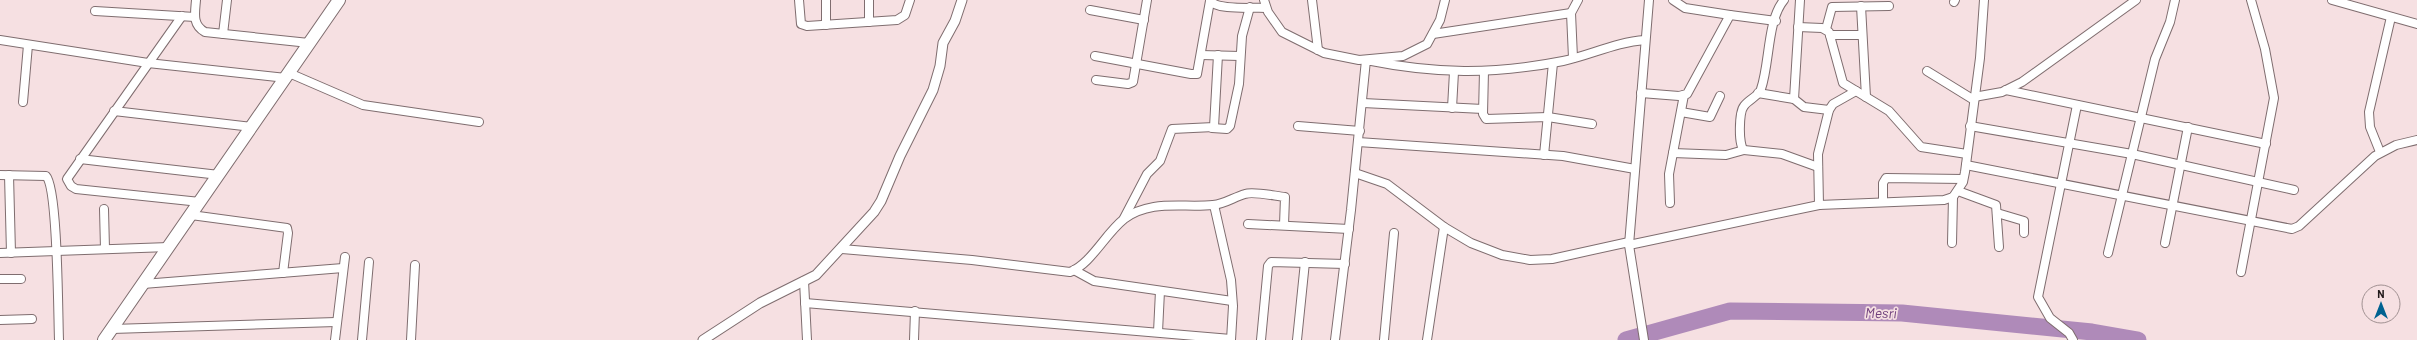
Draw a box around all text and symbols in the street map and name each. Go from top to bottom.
north arrow [2361,284,2401,324]
text: N [2377,287,2385,300]
water label: Mesri [1865,304,1898,321]

